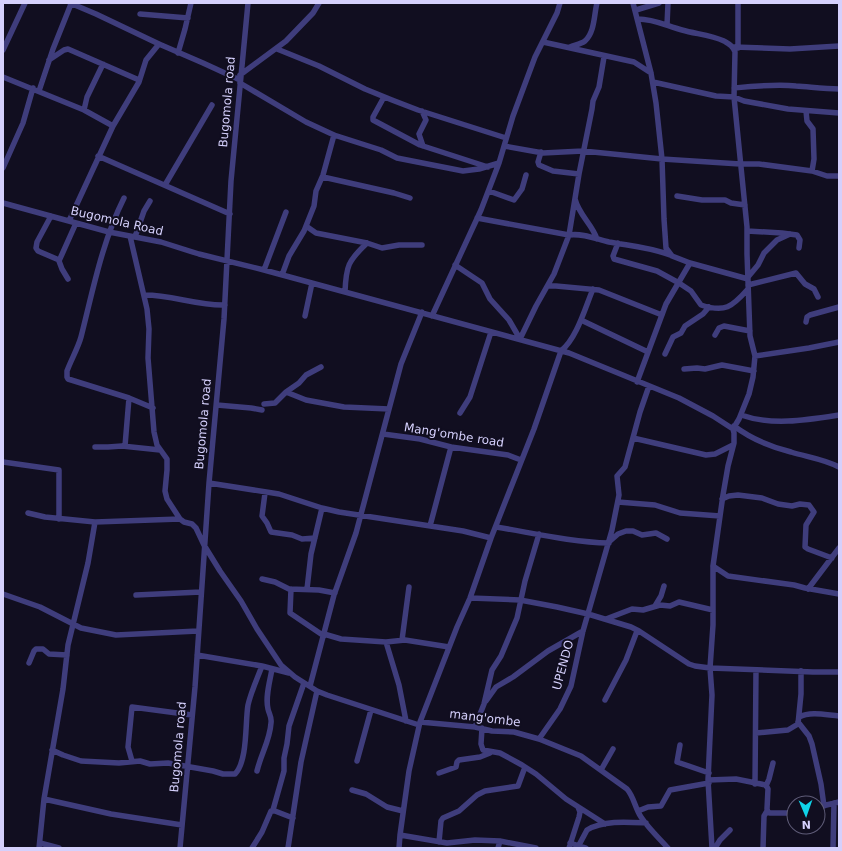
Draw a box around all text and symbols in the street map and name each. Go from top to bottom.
street label: Bugomola road [216,56,238,148]
street label: Bugomola Road [69,204,165,238]
street label: Bugomola road [192,378,214,470]
street label: Mang'ombe road [403,420,505,450]
street label: UPENDO [550,638,576,692]
street label: Bugomola road [167,701,189,793]
street label: mang'ombe [449,707,521,729]
north arrow [786,795,826,835]
text: N [801,818,811,831]

